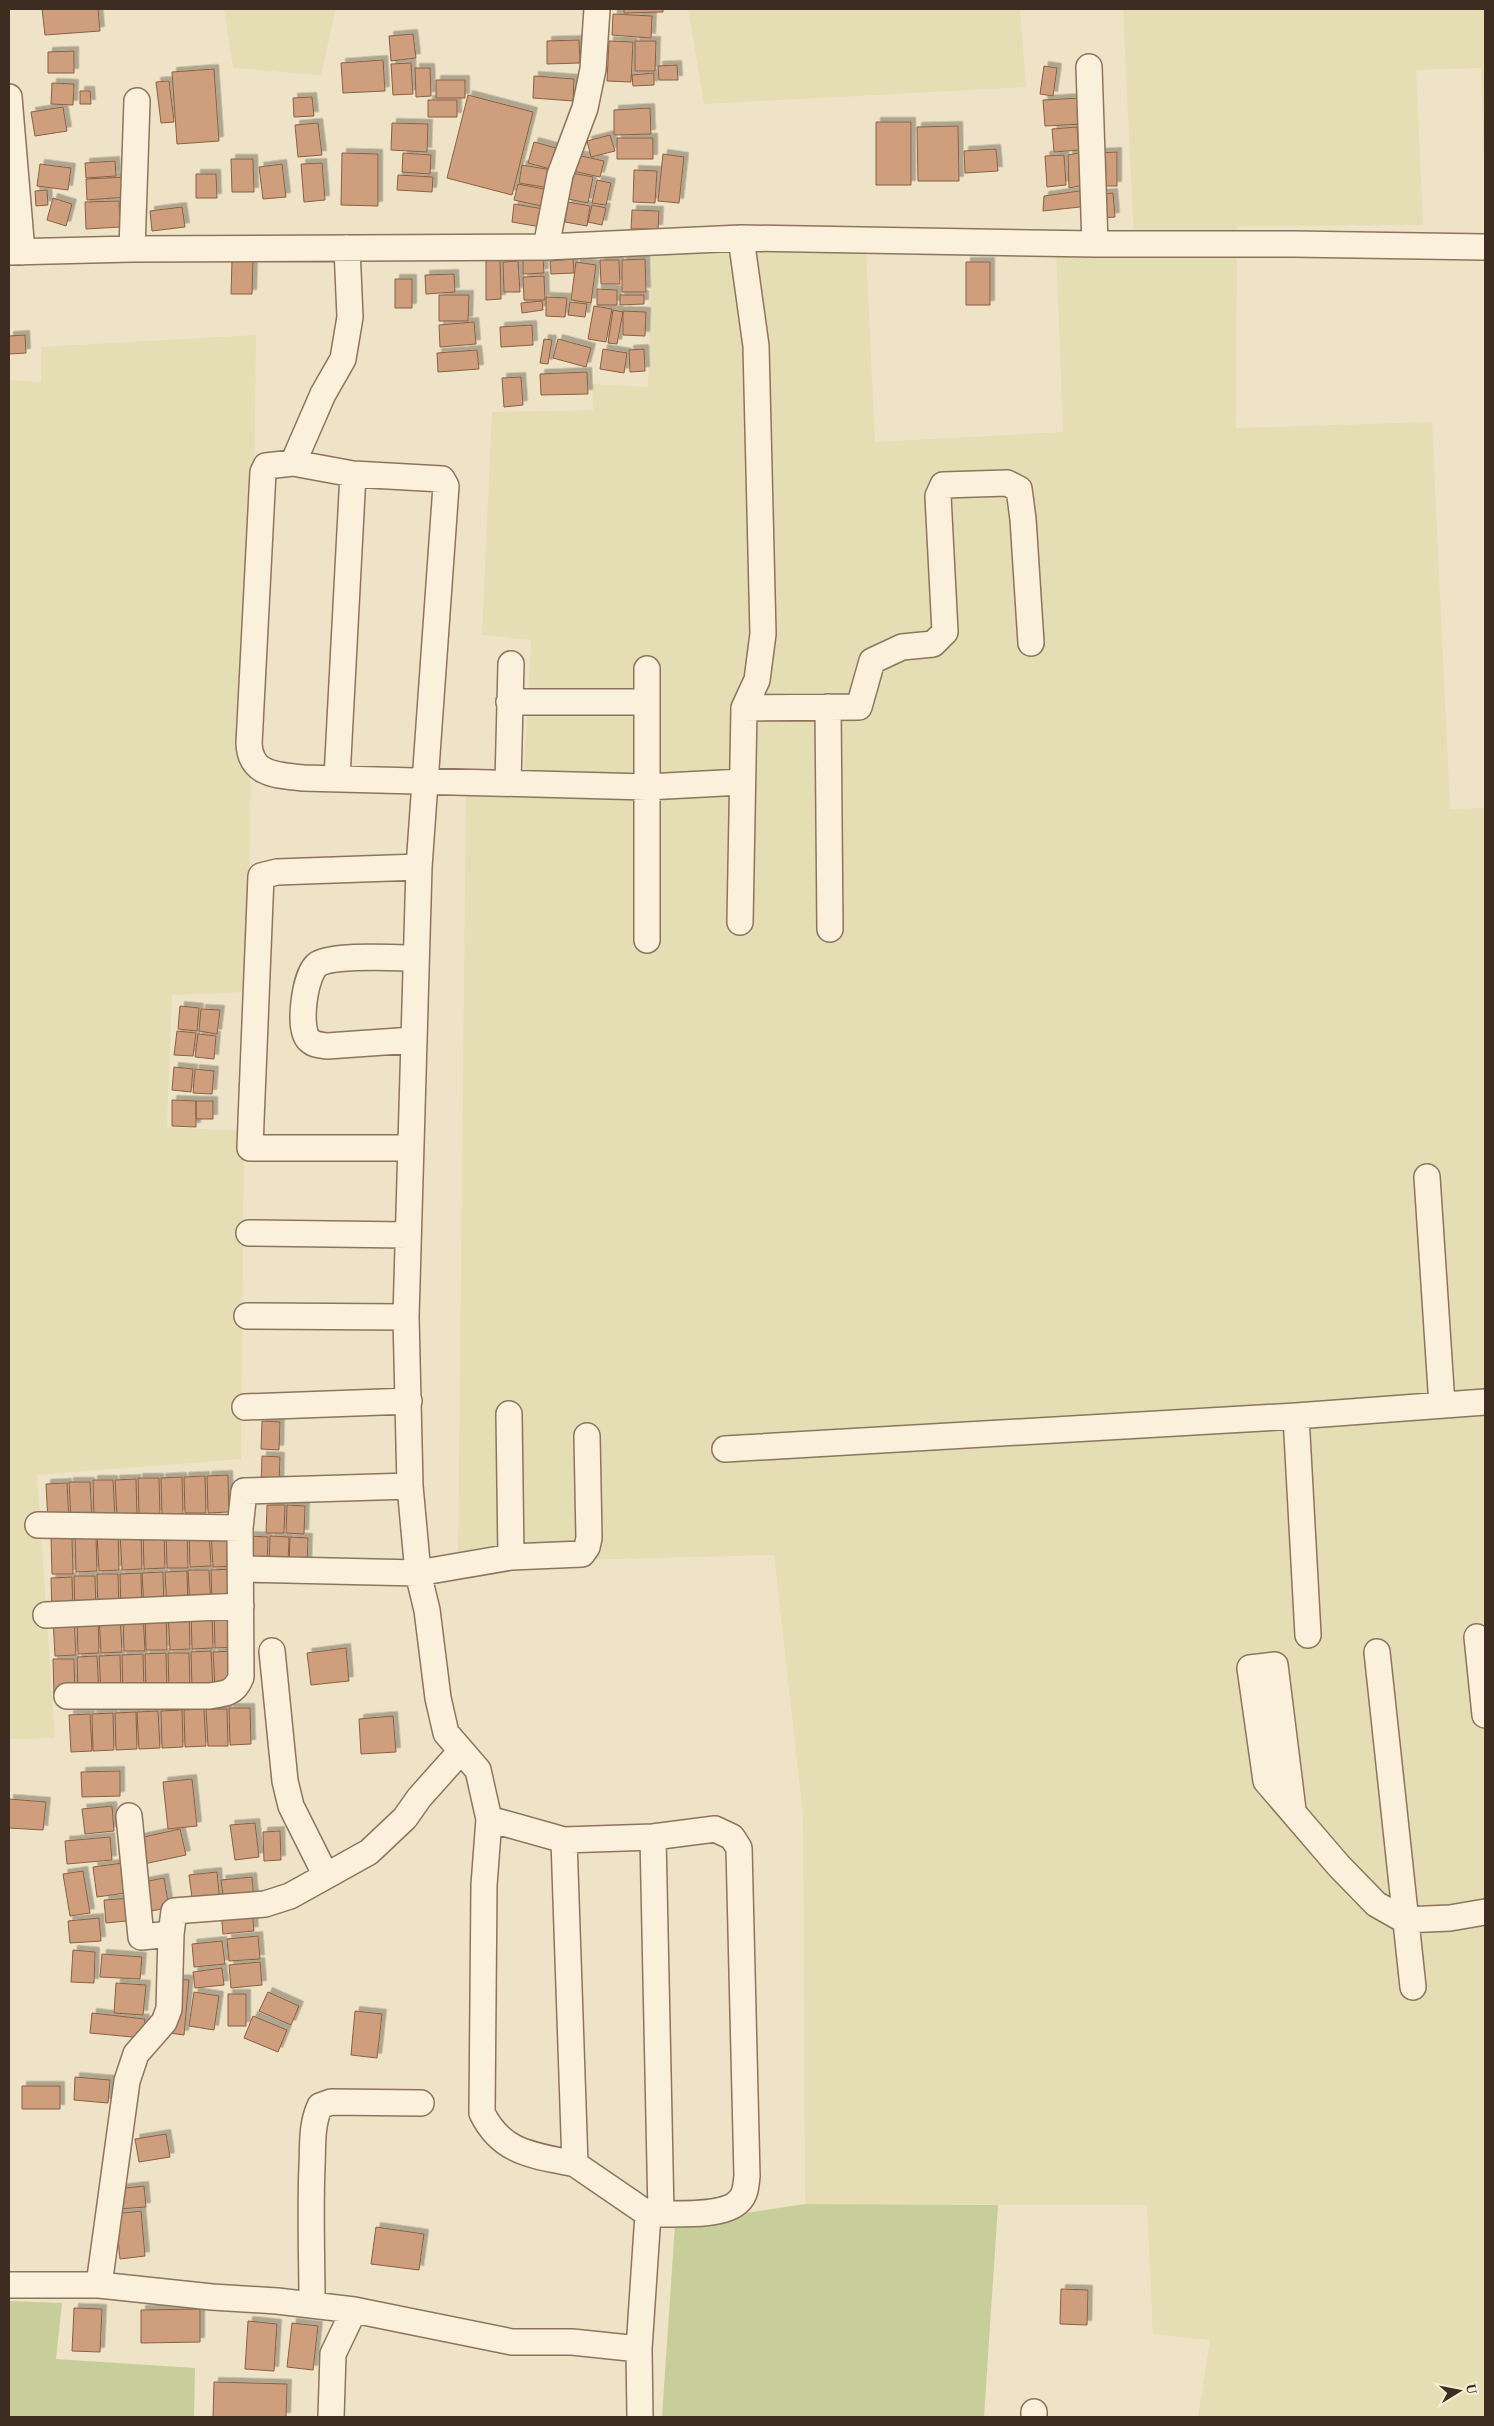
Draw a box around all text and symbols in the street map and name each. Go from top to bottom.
north arrow [1434,2366,1484,2416]
text: U [1463,2383,1480,2395]

